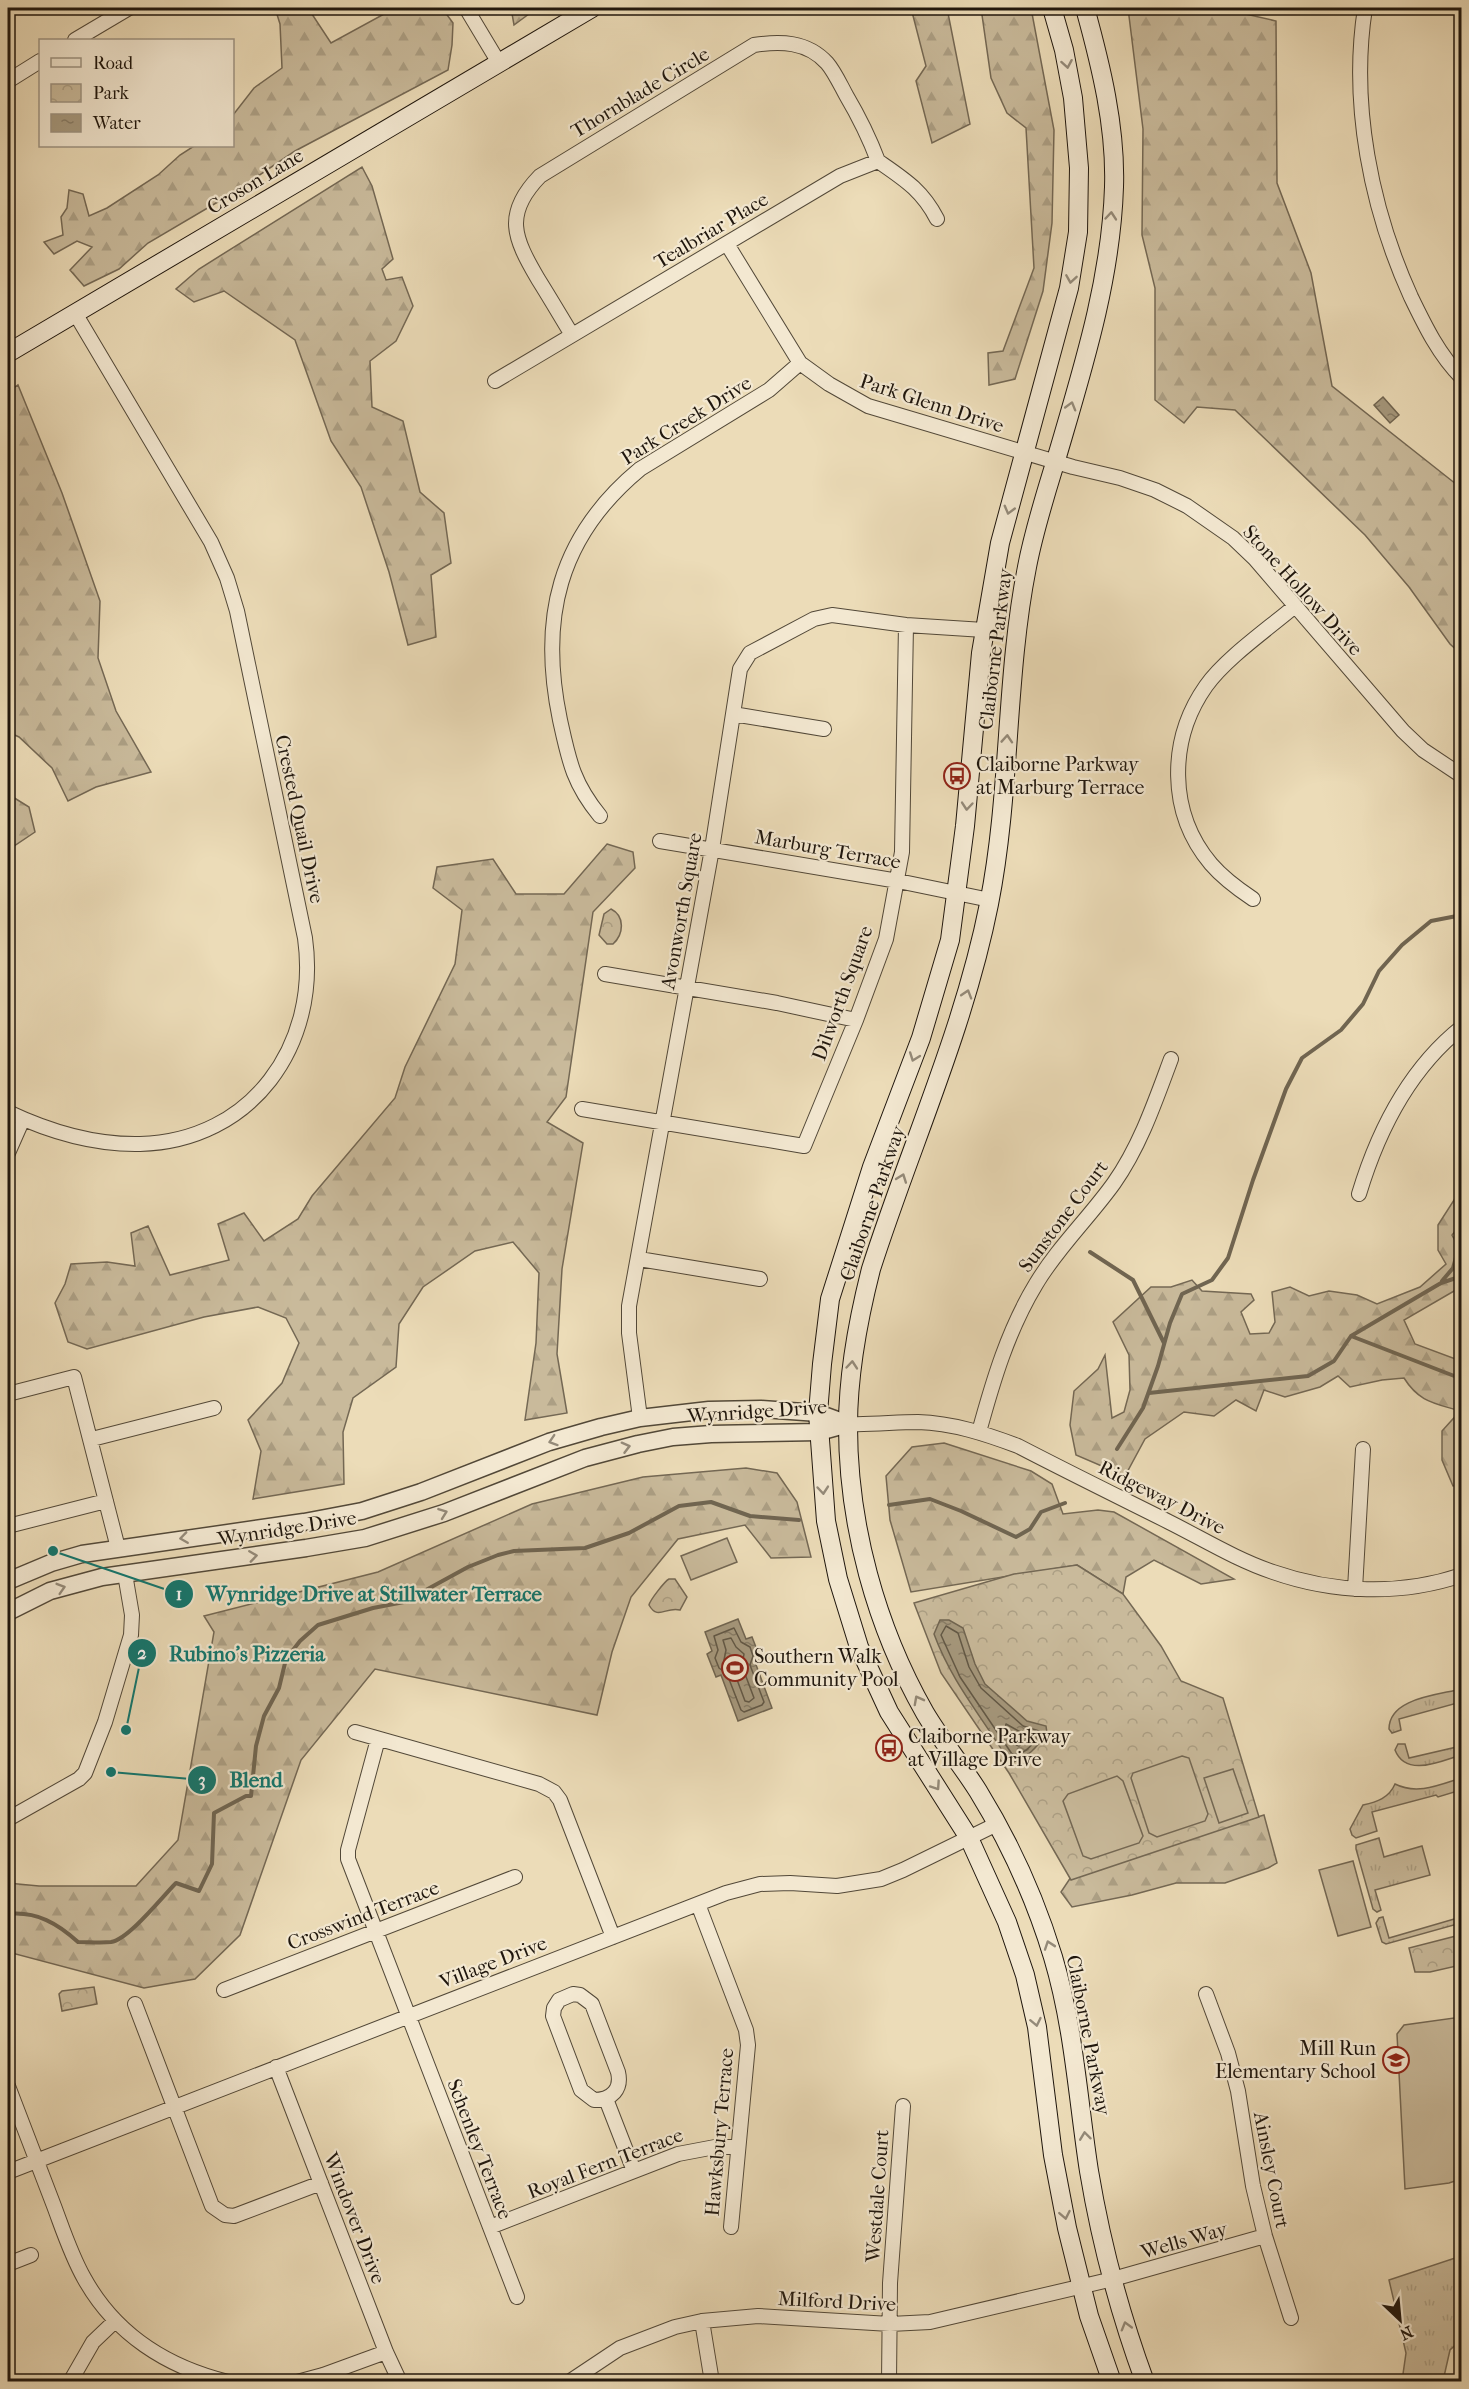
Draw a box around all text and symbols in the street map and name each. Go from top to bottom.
legend [39,39,234,147]
street label: Thornblade Circle [567,42,714,143]
text: Road [93,53,133,74]
one-way arrow [1060,59,1072,69]
text: Park [93,83,130,104]
text: Water [92,113,141,134]
street label: Croson Lane [203,144,308,219]
street label: Tealbriar Place [650,187,772,273]
one-way arrow [1104,211,1117,220]
one-way arrow [1065,274,1077,283]
street label: Park Glenn Drive [857,369,1007,438]
street label: Park Creek Drive [617,371,756,470]
one-way arrow [1064,401,1076,412]
one-way arrow [1003,504,1016,514]
street label: Stone Hollow Drive [1238,520,1367,660]
street label: Claiborne Parkway [974,566,1017,731]
street label: Crested Quail Drive [270,733,329,906]
one-way arrow [1000,735,1013,744]
place label: Claiborne Parkway at Marburg Terrace [976,753,1145,799]
bus stop icon: Claiborne Parkway at Marburg Terrace [942,761,972,791]
one-way arrow [960,802,973,811]
street label: Marburg Terrace [753,825,903,874]
street label: Avonworth Square [656,831,707,992]
street label: Dilworth Square [807,923,878,1064]
one-way arrow [960,989,972,1000]
one-way arrow [908,1052,921,1062]
street label: Claiborne Parkway [835,1121,910,1284]
street label: Sunstone Court [1014,1156,1113,1277]
one-way arrow [895,1173,908,1183]
one-way arrow [845,1361,858,1370]
street label: Wynridge Drive [685,1395,828,1428]
one-way arrow [549,1434,559,1446]
one-way arrow [621,1442,631,1455]
street label: Ridgeway Drive [1095,1456,1229,1539]
one-way arrow [816,1486,829,1495]
street label: Wynridge Drive [215,1506,358,1551]
one-way arrow [436,1508,447,1520]
one-way arrow [180,1532,189,1544]
one-way arrow [248,1550,258,1562]
callout: Wynridge Drive at Stillwater Terrace [164,1575,554,1614]
text: Wynridge Drive at Stillwater Terrace [205,1582,543,1606]
one-way arrow [55,1583,66,1595]
text: 1 [176,1584,182,1605]
callout: Rubino's Pizzeria [127,1634,337,1673]
text: Rubino's Pizzeria [169,1642,326,1666]
text: 2 [137,1643,147,1664]
place label: Southern Walk Community Pool [754,1645,899,1691]
sports icon: Southern Walk Community Pool [720,1653,750,1683]
one-way arrow [914,1695,925,1706]
place label: Claiborne Parkway at Village Drive [908,1725,1072,1771]
bus stop icon: Claiborne Parkway at Village Drive [874,1733,904,1763]
callout: Blend [187,1760,294,1799]
text: Blend [229,1768,283,1792]
text: 3 [198,1770,206,1791]
one-way arrow [929,1779,940,1790]
street label: Crosswind Terrace [284,1876,442,1955]
street label: Village Drive [435,1931,550,1994]
one-way arrow [1043,1940,1056,1951]
street label: Claiborne Parkway [1062,1953,1116,2118]
one-way arrow [1029,2017,1042,2027]
place label: Mill Run Elementary School [1215,2037,1376,2083]
school or university icon: Mill Run Elementary School [1381,2045,1411,2075]
street label: Hawksbury Terrace [701,2047,738,2217]
street label: Schenley Terrace [442,2076,517,2223]
street label: Ainsley Court [1249,2109,1294,2230]
street label: Royal Fern Terrace [524,2123,686,2204]
street label: Westdale Court [861,2129,894,2264]
one-way arrow [1079,2131,1091,2141]
street label: Windover Drive [319,2148,390,2287]
one-way arrow [1058,2210,1071,2220]
street label: Wells Way [1137,2217,1231,2264]
street label: Milford Drive [777,2287,897,2316]
north arrow [1370,2290,1430,2350]
one-way arrow [1121,2321,1133,2332]
text: N [1396,2322,1416,2345]

